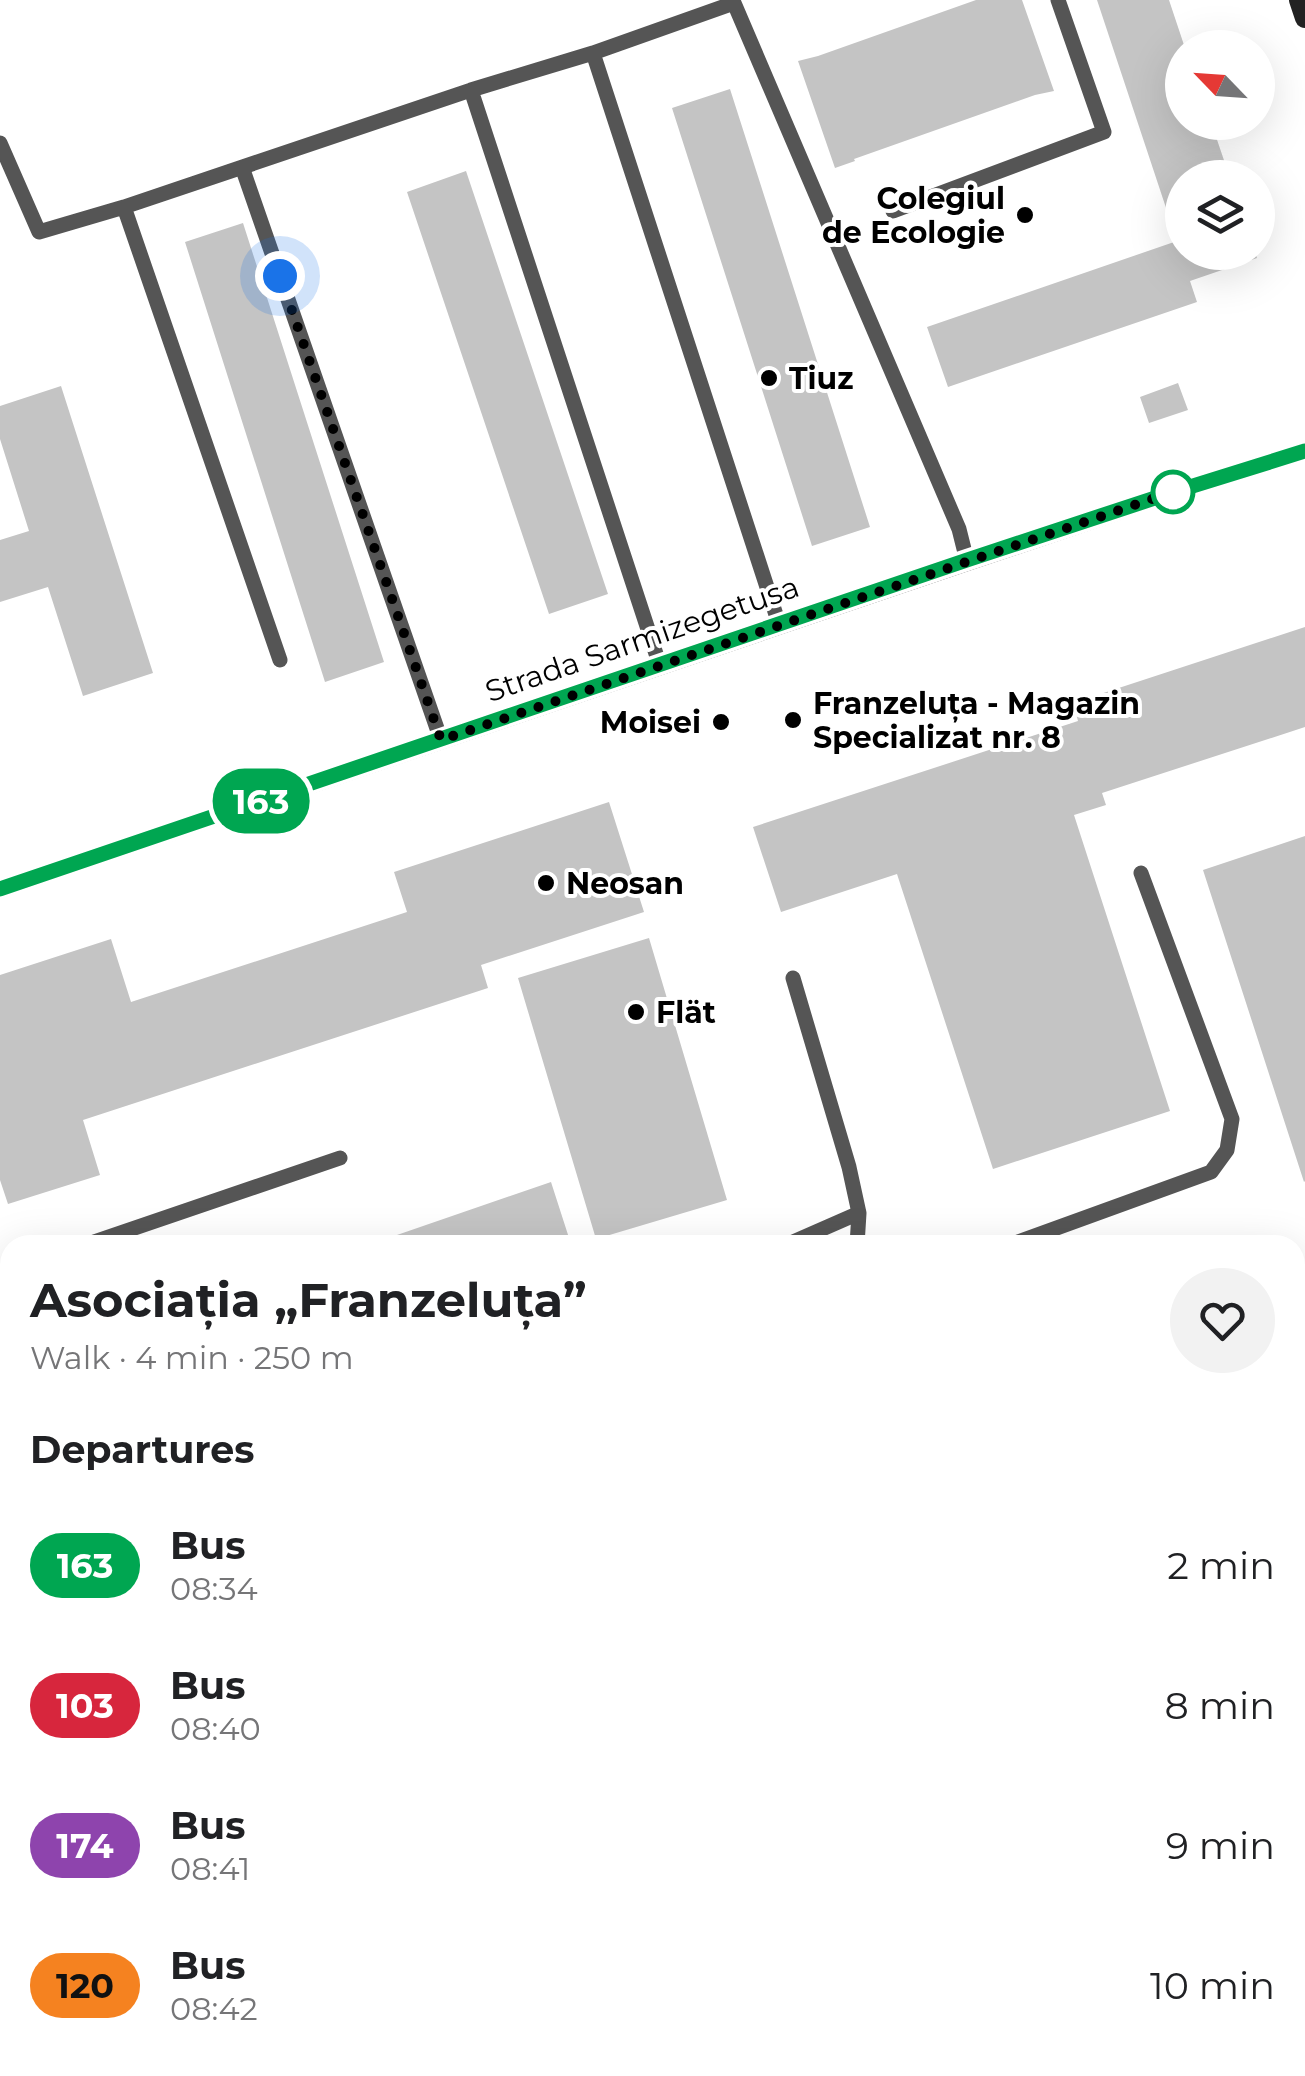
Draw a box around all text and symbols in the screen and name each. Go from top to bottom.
north arrow [1165,30,1275,140]
map controls [1165,30,1275,270]
button: layers [1165,160,1275,270]
place label: Colegiul de Ecologie [822,180,1005,251]
marker: Colegiul de Ecologie [1014,204,1036,226]
your location [255,251,305,301]
place label: Tiuz [789,360,853,397]
marker: Tiuz [758,367,780,389]
unlabelled marker [1152,471,1194,513]
street label: Strada Sarmizegetusa [480,568,804,710]
place label: Franzeluța - Magazin Specializat nr. 8 [813,685,1140,756]
place label: Moisei [600,704,701,741]
marker: Franzeluța - Magazin Specializat nr. 8 [782,709,804,731]
marker: Moisei [710,711,732,733]
line badge: 163 [204,768,318,834]
text: 163 [233,780,289,823]
place label: Neosan [566,865,684,902]
marker: Neosan [535,872,557,894]
place label: Flät [656,994,716,1031]
marker: Flät [625,1001,647,1023]
button: heart [1170,1268,1275,1373]
text: Asociația „Franzeluța” [30,1271,587,1329]
text: Walk · 4 min · 250 m [30,1338,354,1377]
text: Departures [30,1426,254,1473]
text: Bus [170,1522,245,1569]
text: 2 min [1167,1542,1275,1589]
text: 163 [57,1544,113,1587]
text: 08:34 [170,1569,258,1608]
text: Bus [170,1662,245,1709]
text: 8 min [1165,1682,1275,1729]
text: 103 [56,1684,114,1727]
text: 08:40 [170,1709,261,1748]
text: Bus [170,1802,245,1849]
text: 9 min [1166,1822,1275,1869]
text: 174 [56,1824,114,1867]
text: 08:41 [170,1849,250,1888]
text: Bus [170,1942,245,1989]
text: 10 min [1150,1962,1275,2009]
text: 120 [56,1964,114,2007]
text: 08:42 [170,1989,258,2028]

